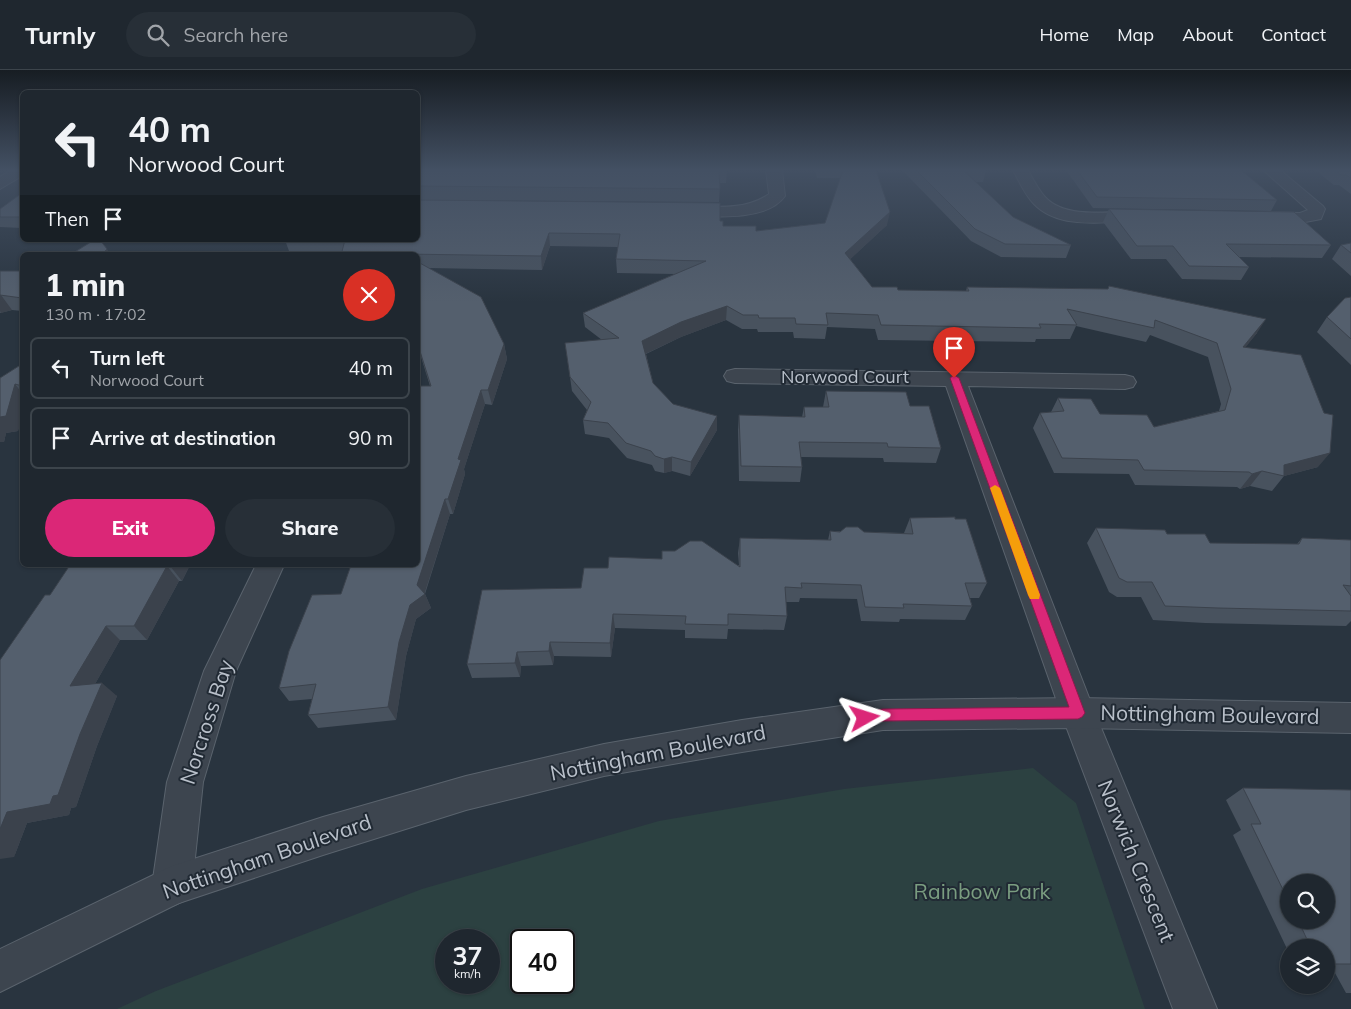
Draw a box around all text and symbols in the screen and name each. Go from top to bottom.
search box [126,12,476,57]
text: Turnly [25,20,96,50]
icon: search [144,21,172,49]
text: Search here [184,23,288,47]
text: Home [1039,23,1089,46]
text: Map [1117,23,1154,46]
text: About [1182,23,1233,46]
text: Contact [1261,23,1326,46]
text: 40 m [128,107,211,151]
icon: left [45,110,110,175]
text: Norwood Court [128,150,284,178]
icon: arrive [99,205,127,233]
text: Then [45,207,89,231]
text: 1 min [45,266,125,304]
button: close [343,269,395,321]
text: 130 m · 17:02 [45,304,146,324]
pin [933,327,975,378]
icon: arrive [940,334,968,362]
text: Turn left [90,346,165,370]
icon: left [47,354,75,382]
text: 40 m [349,356,393,380]
street label: Norwood Court [781,365,909,388]
text: Norwood Court [90,370,204,390]
icon: arrive [47,424,75,452]
text: Arrive at destination [90,426,276,450]
text: 90 m [349,426,393,450]
button: Exit [45,499,215,557]
button: Share [225,499,395,557]
street label: Norcross Bay [174,656,238,787]
position arrow [838,691,890,743]
street label: Nottingham Boulevard [1100,699,1320,729]
street label: Nottingham Boulevard [548,718,768,786]
street label: Norwich Crescent [1093,776,1181,945]
street label: Nottingham Boulevard [159,808,374,904]
map controls [1280,874,1335,994]
button: search [1280,874,1335,929]
park label: Rainbow Park [914,878,1051,904]
speed limit sign: 40 [510,929,575,994]
button: layers [1280,939,1335,994]
text: 37 [452,940,483,971]
text: km/h [454,966,481,981]

